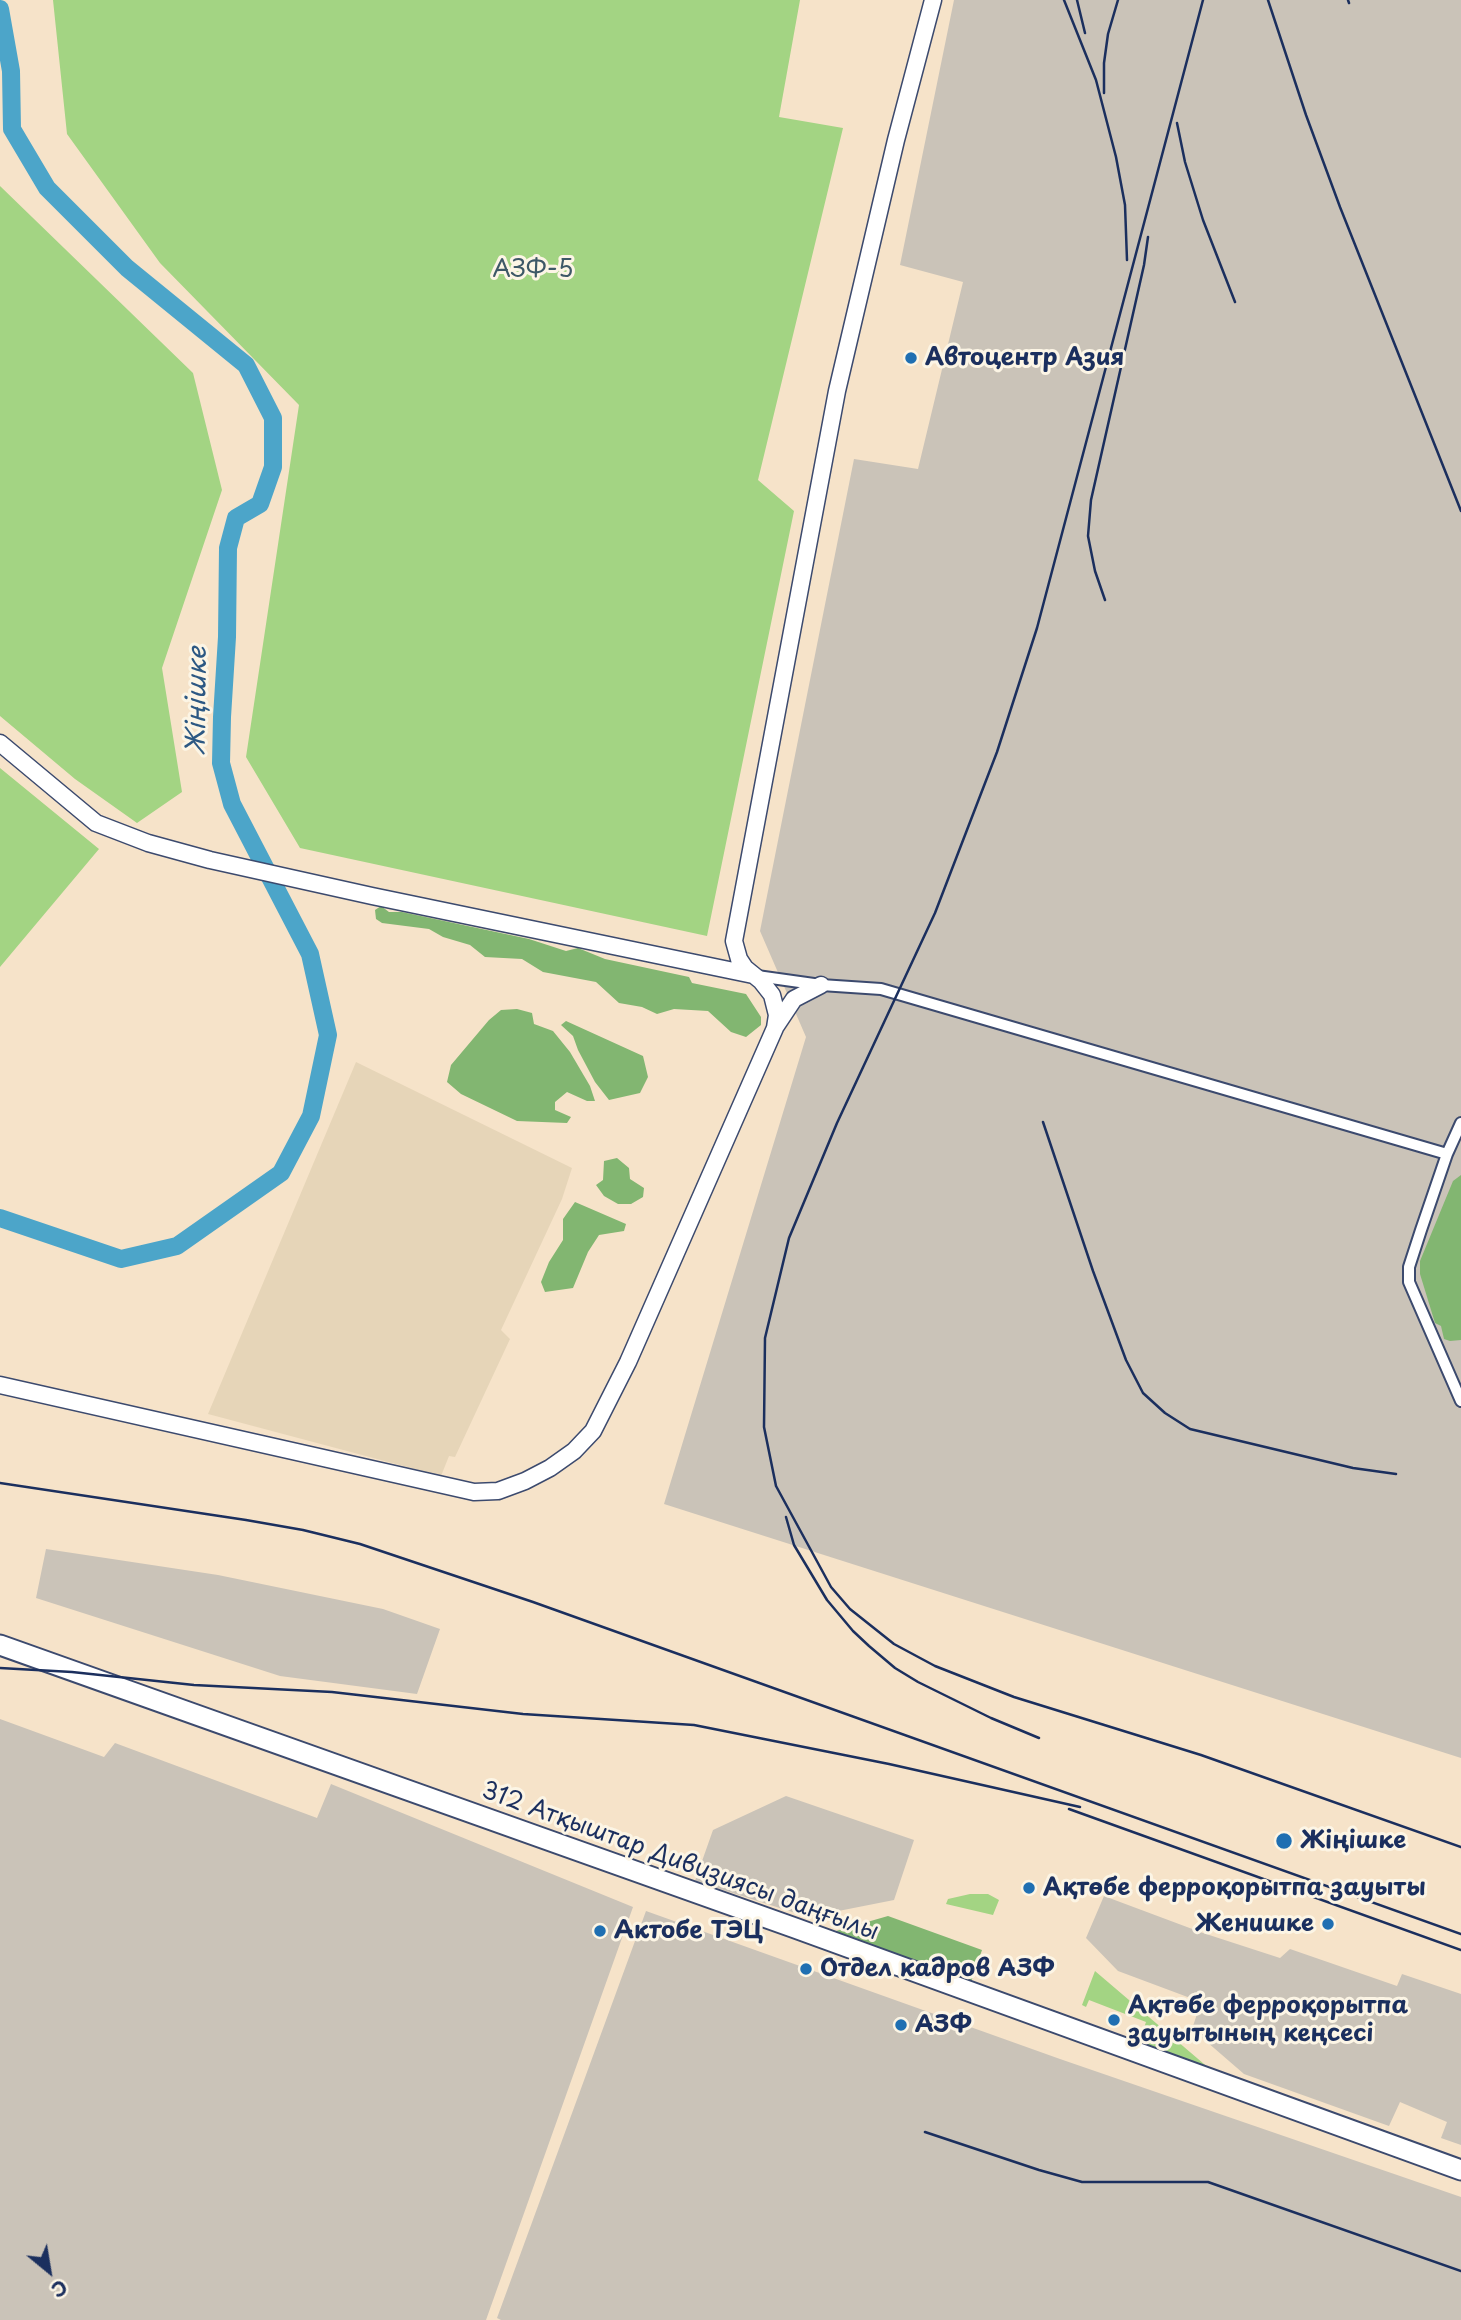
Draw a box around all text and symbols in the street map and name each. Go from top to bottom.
park label: АЗФ-5 [493,256,573,284]
place label: Автоцентр Азия [925,344,1124,372]
marker: Автоцентр Азия [903,350,919,366]
water label: Жіңішке [181,646,215,756]
street label: 312 Атқыштар Дивизиясы даңғылы [478,1777,882,1947]
place label: Жіңішке [1300,1827,1406,1855]
marker: Жіңішке [1274,1831,1294,1851]
place label: Ақтөбе ферроқорытпа зауыты [1043,1874,1426,1902]
marker: Ақтөбе ферроқорытпа зауыты [1021,1880,1037,1896]
place label: Женишке [1195,1910,1314,1938]
marker: Женишке [1320,1916,1336,1932]
place label: Актобе ТЭЦ [614,1917,763,1945]
marker: Актобе ТЭЦ [592,1923,608,1939]
place label: Отдел кадров АЗФ [820,1955,1055,1983]
marker: Отдел кадров АЗФ [798,1961,814,1977]
place label: Ақтөбе ферроқорытпа зауытының кеңсесі [1128,1992,1408,2048]
place label: АЗФ [915,2011,972,2039]
marker: Ақтөбе ферроқорытпа зауытының кеңсесі [1106,2012,1122,2028]
marker: АЗФ [893,2017,909,2033]
north arrow [14,2236,84,2306]
text: С [46,2273,73,2305]

